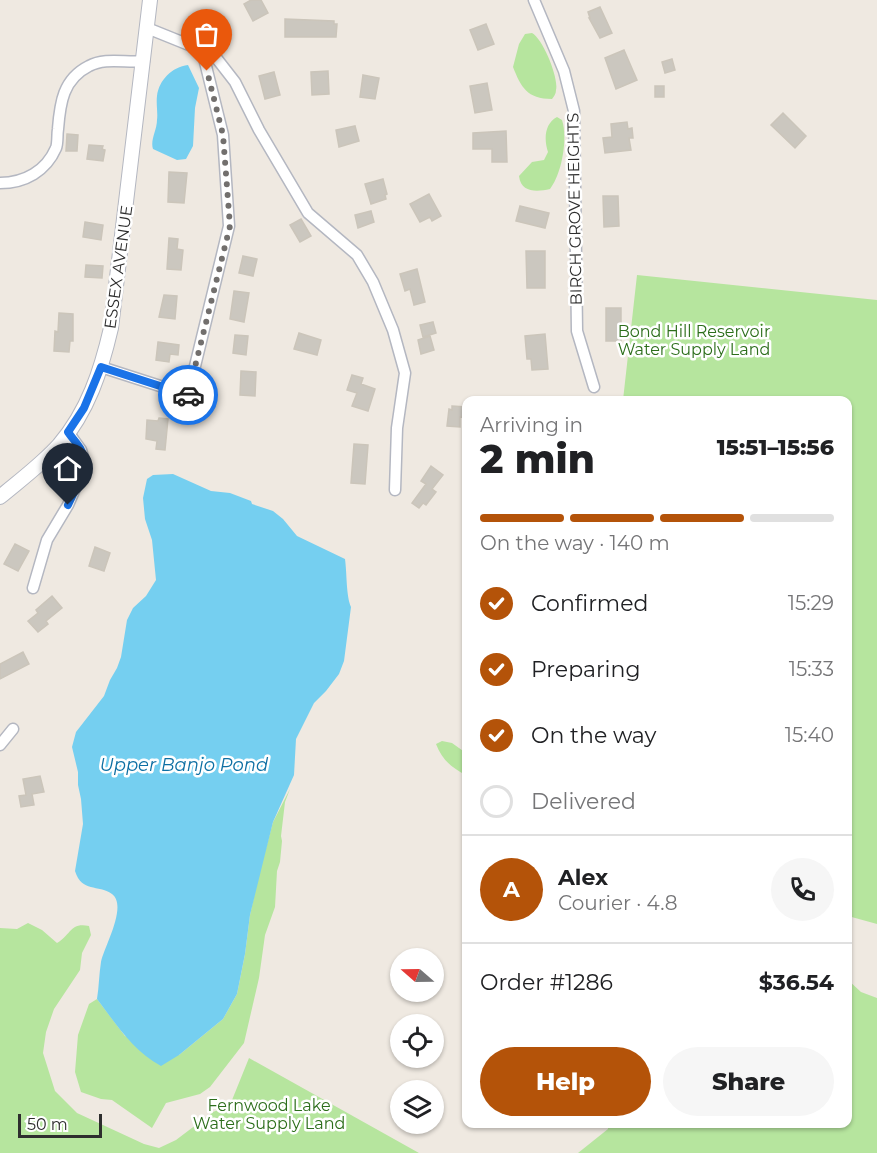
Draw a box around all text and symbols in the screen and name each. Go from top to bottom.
pin [181,9,232,71]
icon: bag [190,18,223,51]
street label: BIRCH GROVE HEIGHTS [563,112,586,305]
street label: ESSEX AVENUE [100,204,137,330]
park label: Bond Hill Reservoir Water Supply Land [618,322,770,359]
courier [158,365,218,425]
icon: car [172,379,205,412]
text: Arriving in [480,413,583,437]
text: 15:51–15:56 [717,434,834,461]
text: 2 min [480,435,595,483]
pin [42,443,93,505]
icon: home [51,452,84,485]
text: On the way · 140 m [480,531,670,555]
icon: check [480,587,513,620]
text: Confirmed [531,590,648,617]
text: 15:29 [788,591,834,615]
icon: check [480,653,513,686]
text: Preparing [531,656,640,683]
text: 15:33 [789,657,834,681]
icon: check [480,719,513,752]
text: On the way [531,722,656,749]
text: 15:40 [785,723,834,747]
water label: Upper Banjo Pond [100,754,269,776]
text: Delivered [531,788,636,815]
button: phone [771,858,834,921]
text: Alex [558,864,608,891]
text: A [503,876,520,903]
text: Courier · 4.8 [558,891,677,915]
north arrow [390,948,444,1002]
map controls [390,948,444,1134]
text: Order #1286 [480,969,613,996]
text: $36.54 [759,969,834,996]
button: locate [390,1014,444,1068]
button: Help [480,1047,651,1116]
button: Share [663,1047,834,1116]
button: layers [390,1080,444,1134]
park label: Fernwood Lake Water Supply Land [193,1096,345,1133]
scale bar [18,1111,102,1138]
text: 50 m [27,1115,68,1134]

